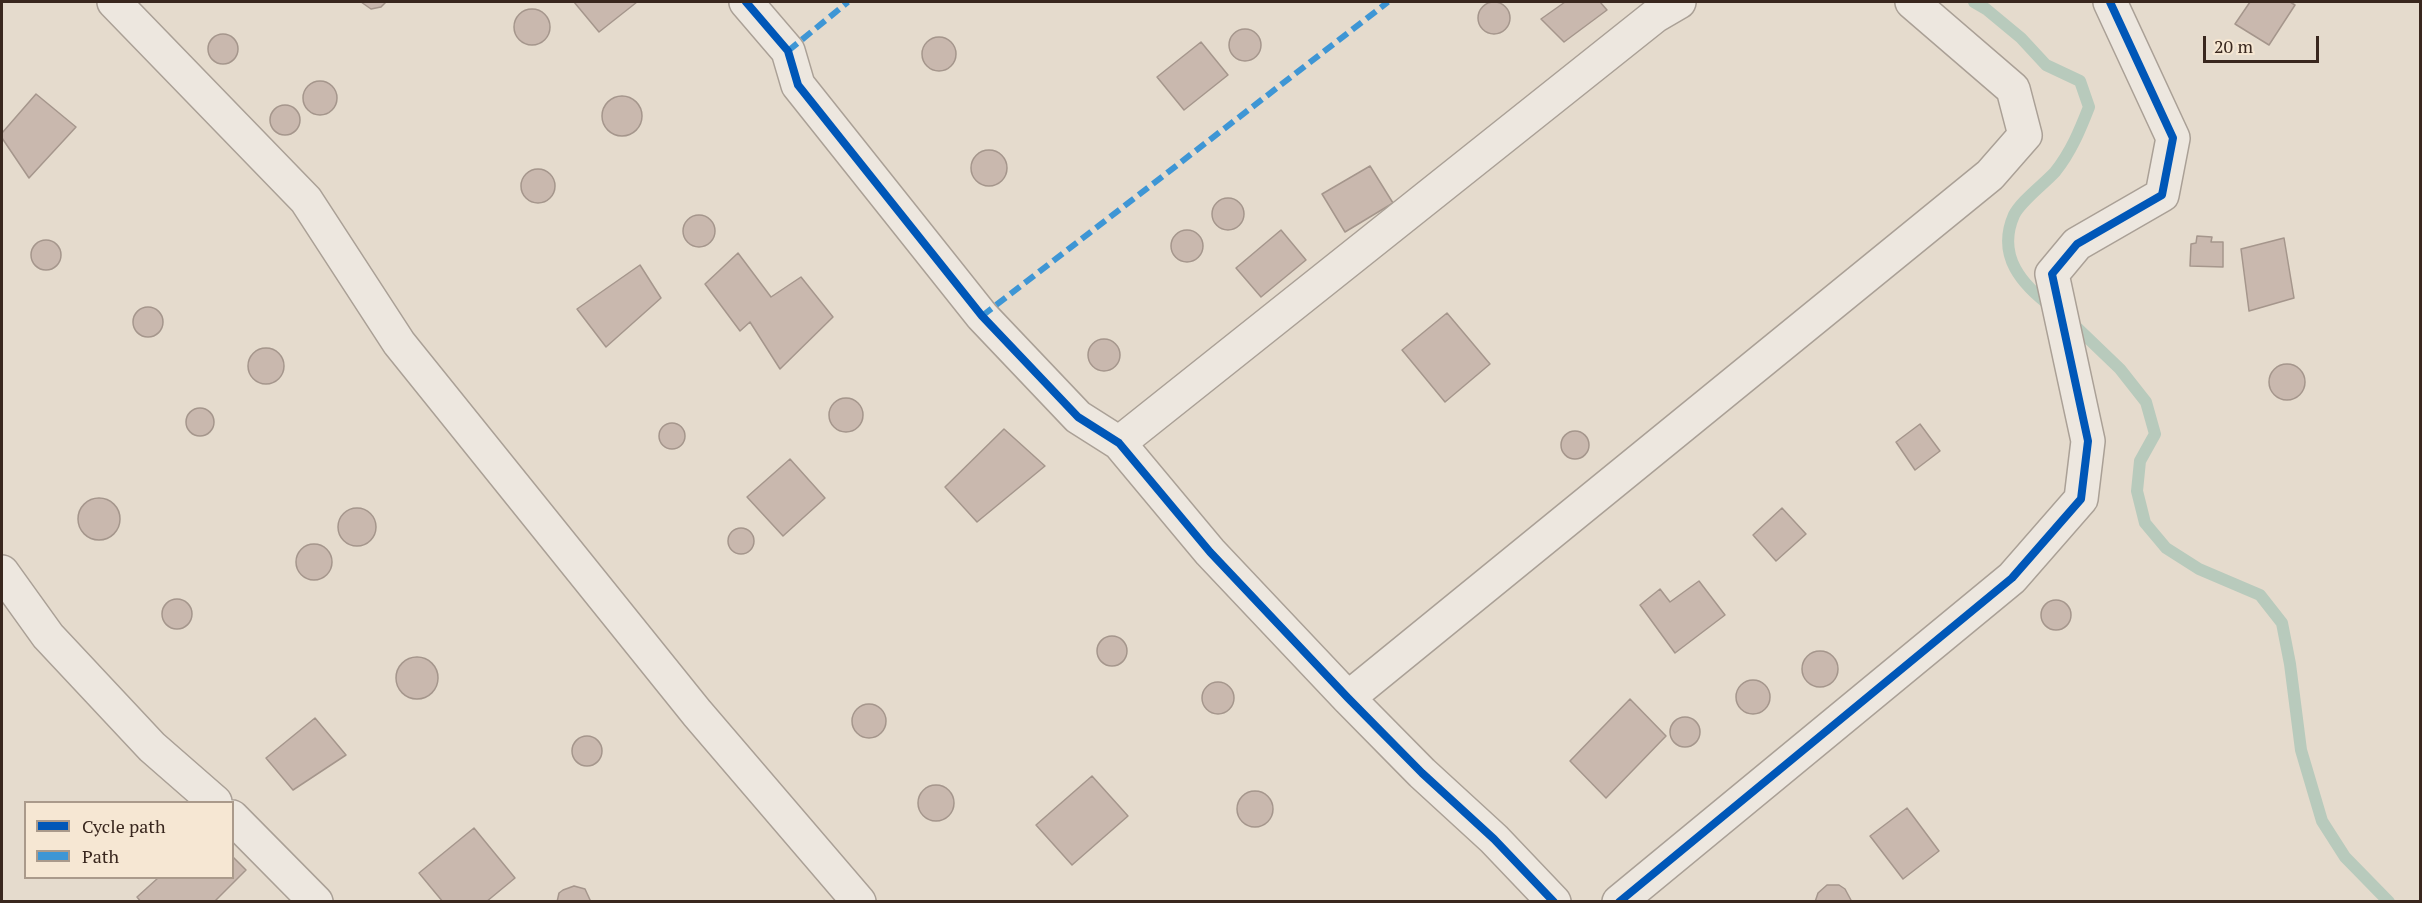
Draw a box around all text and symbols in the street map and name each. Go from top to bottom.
scale bar [2206,24,2322,62]
text: 20 m [2214,34,2253,58]
legend [24,801,234,879]
text: Cycle path [82,814,166,838]
text: Path [82,844,119,868]

